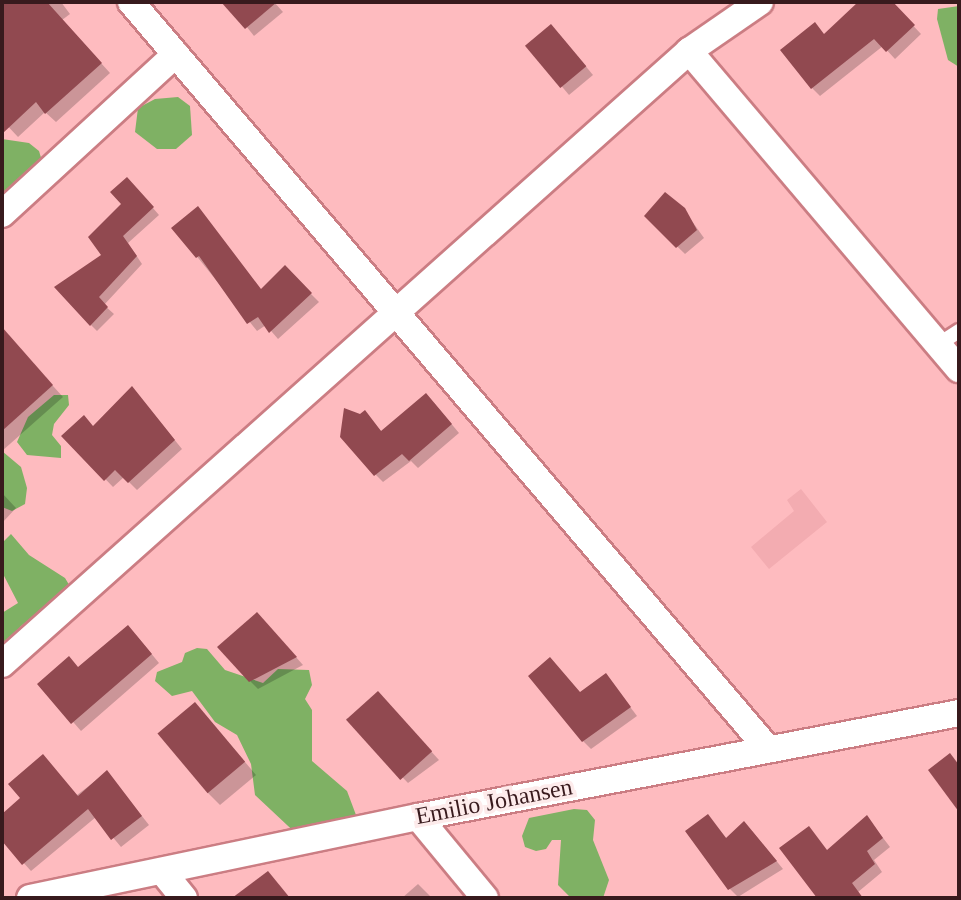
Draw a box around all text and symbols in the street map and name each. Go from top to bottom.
street label: Emilio Johansen [413,773,575,831]

